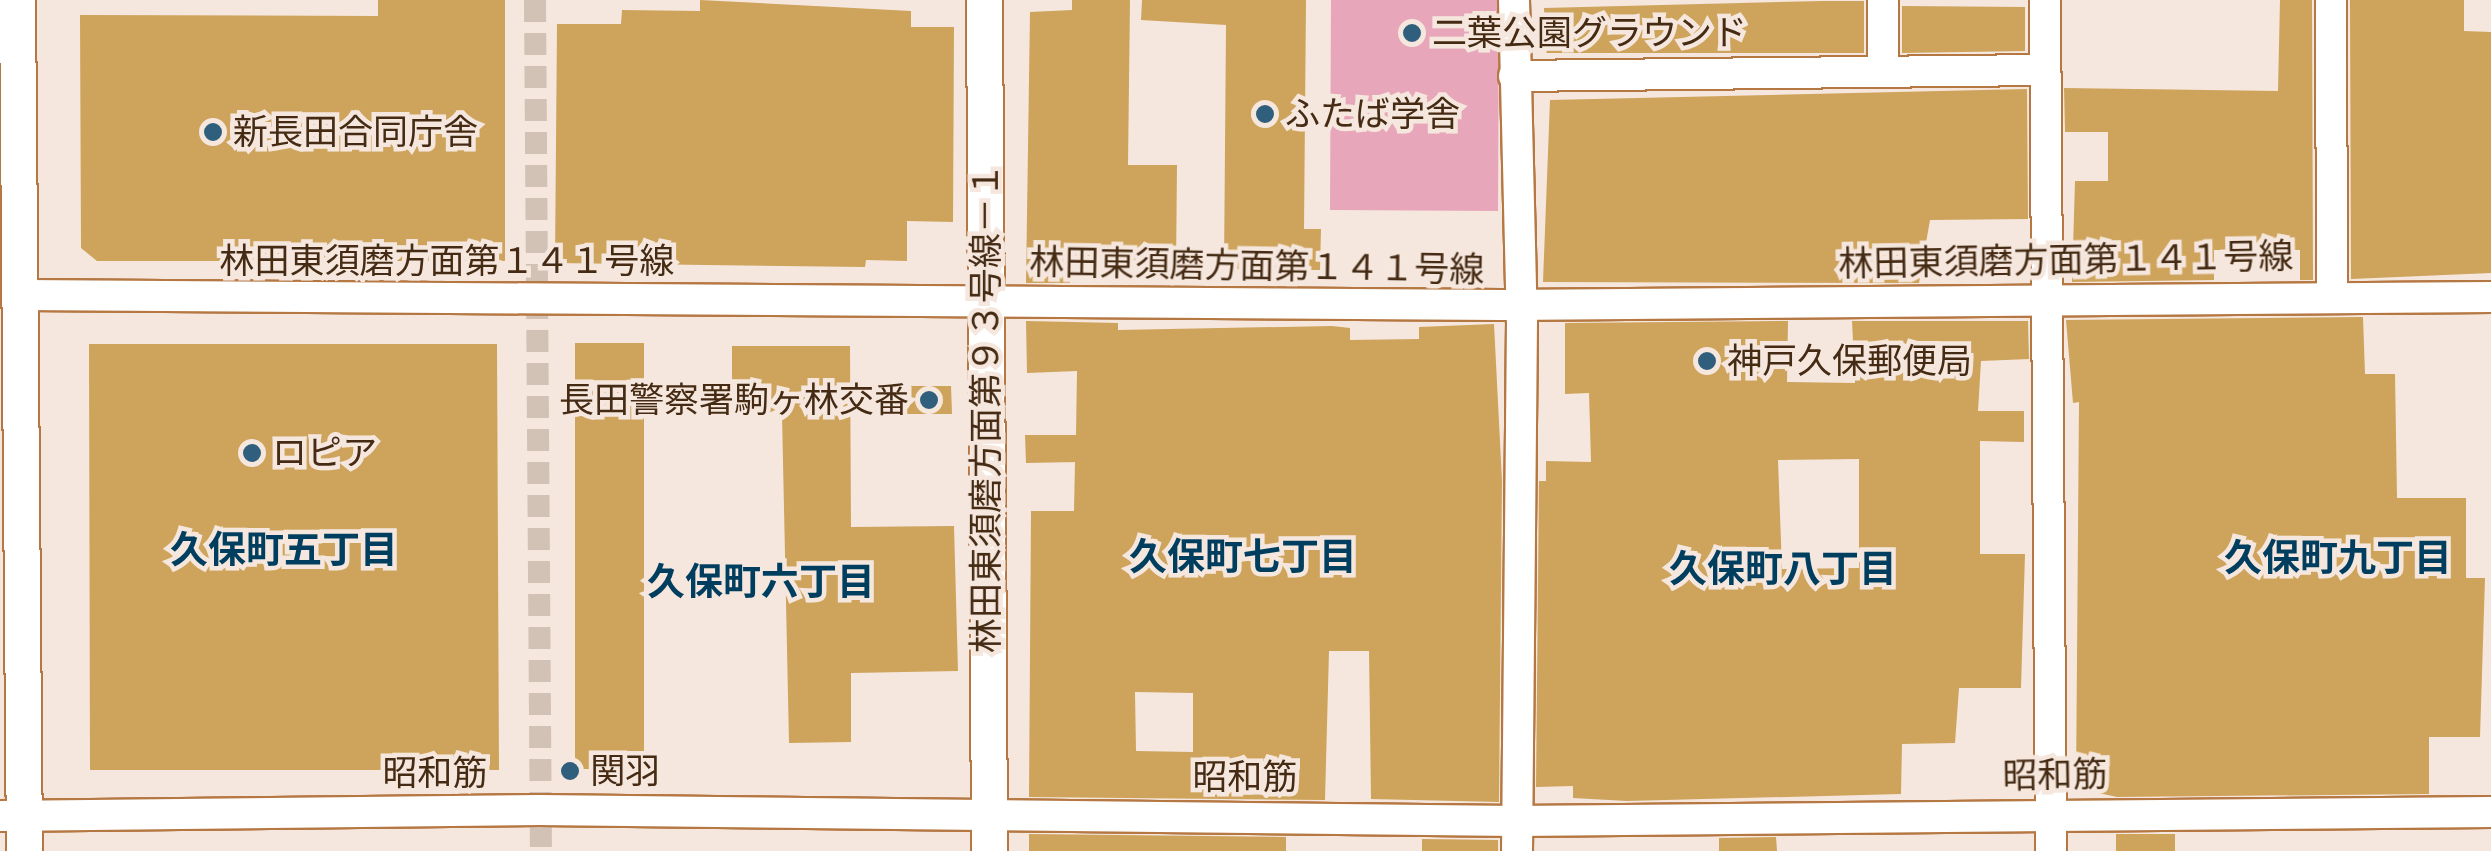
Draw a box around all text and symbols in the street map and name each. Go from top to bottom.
place label: 二葉公園グラウンド [1432,12,1747,54]
marker: 二葉公園グラウンド [1401,22,1423,44]
place label: ふたば学舎 [1285,93,1460,135]
marker: ふたば学舎 [1254,103,1276,125]
place label: 新長田合同庁舎 [233,111,478,153]
marker: 新長田合同庁舎 [202,121,224,143]
street label: 林田東須磨方面第９３号線－１ [965,163,1007,653]
street label: 林田東須磨方面第１４１号線 [1838,235,2294,285]
street label: 林田東須磨方面第１４１号線 [220,240,674,282]
street label: 林田東須磨方面第１４１号線 [1029,241,1485,291]
place label: 神戸久保郵便局 [1727,340,1972,382]
marker: 神戸久保郵便局 [1696,350,1718,372]
place label: 長田警察署駒ヶ林交番 [559,379,909,421]
marker: 長田警察署駒ヶ林交番 [918,389,940,411]
place label: ロピア [272,432,377,474]
marker: ロピア [241,442,263,464]
district label: 久保町五丁目 [170,527,398,573]
district label: 久保町七丁目 [1129,534,1357,580]
district label: 久保町九丁目 [2224,535,2452,581]
district label: 久保町八丁目 [1669,546,1897,592]
district label: 久保町六丁目 [647,559,875,605]
place label: 関羽 [590,750,660,792]
street label: 昭和筋 [383,752,487,794]
street label: 昭和筋 [2002,753,2108,797]
street label: 昭和筋 [1193,756,1297,798]
marker: 関羽 [559,760,581,782]

